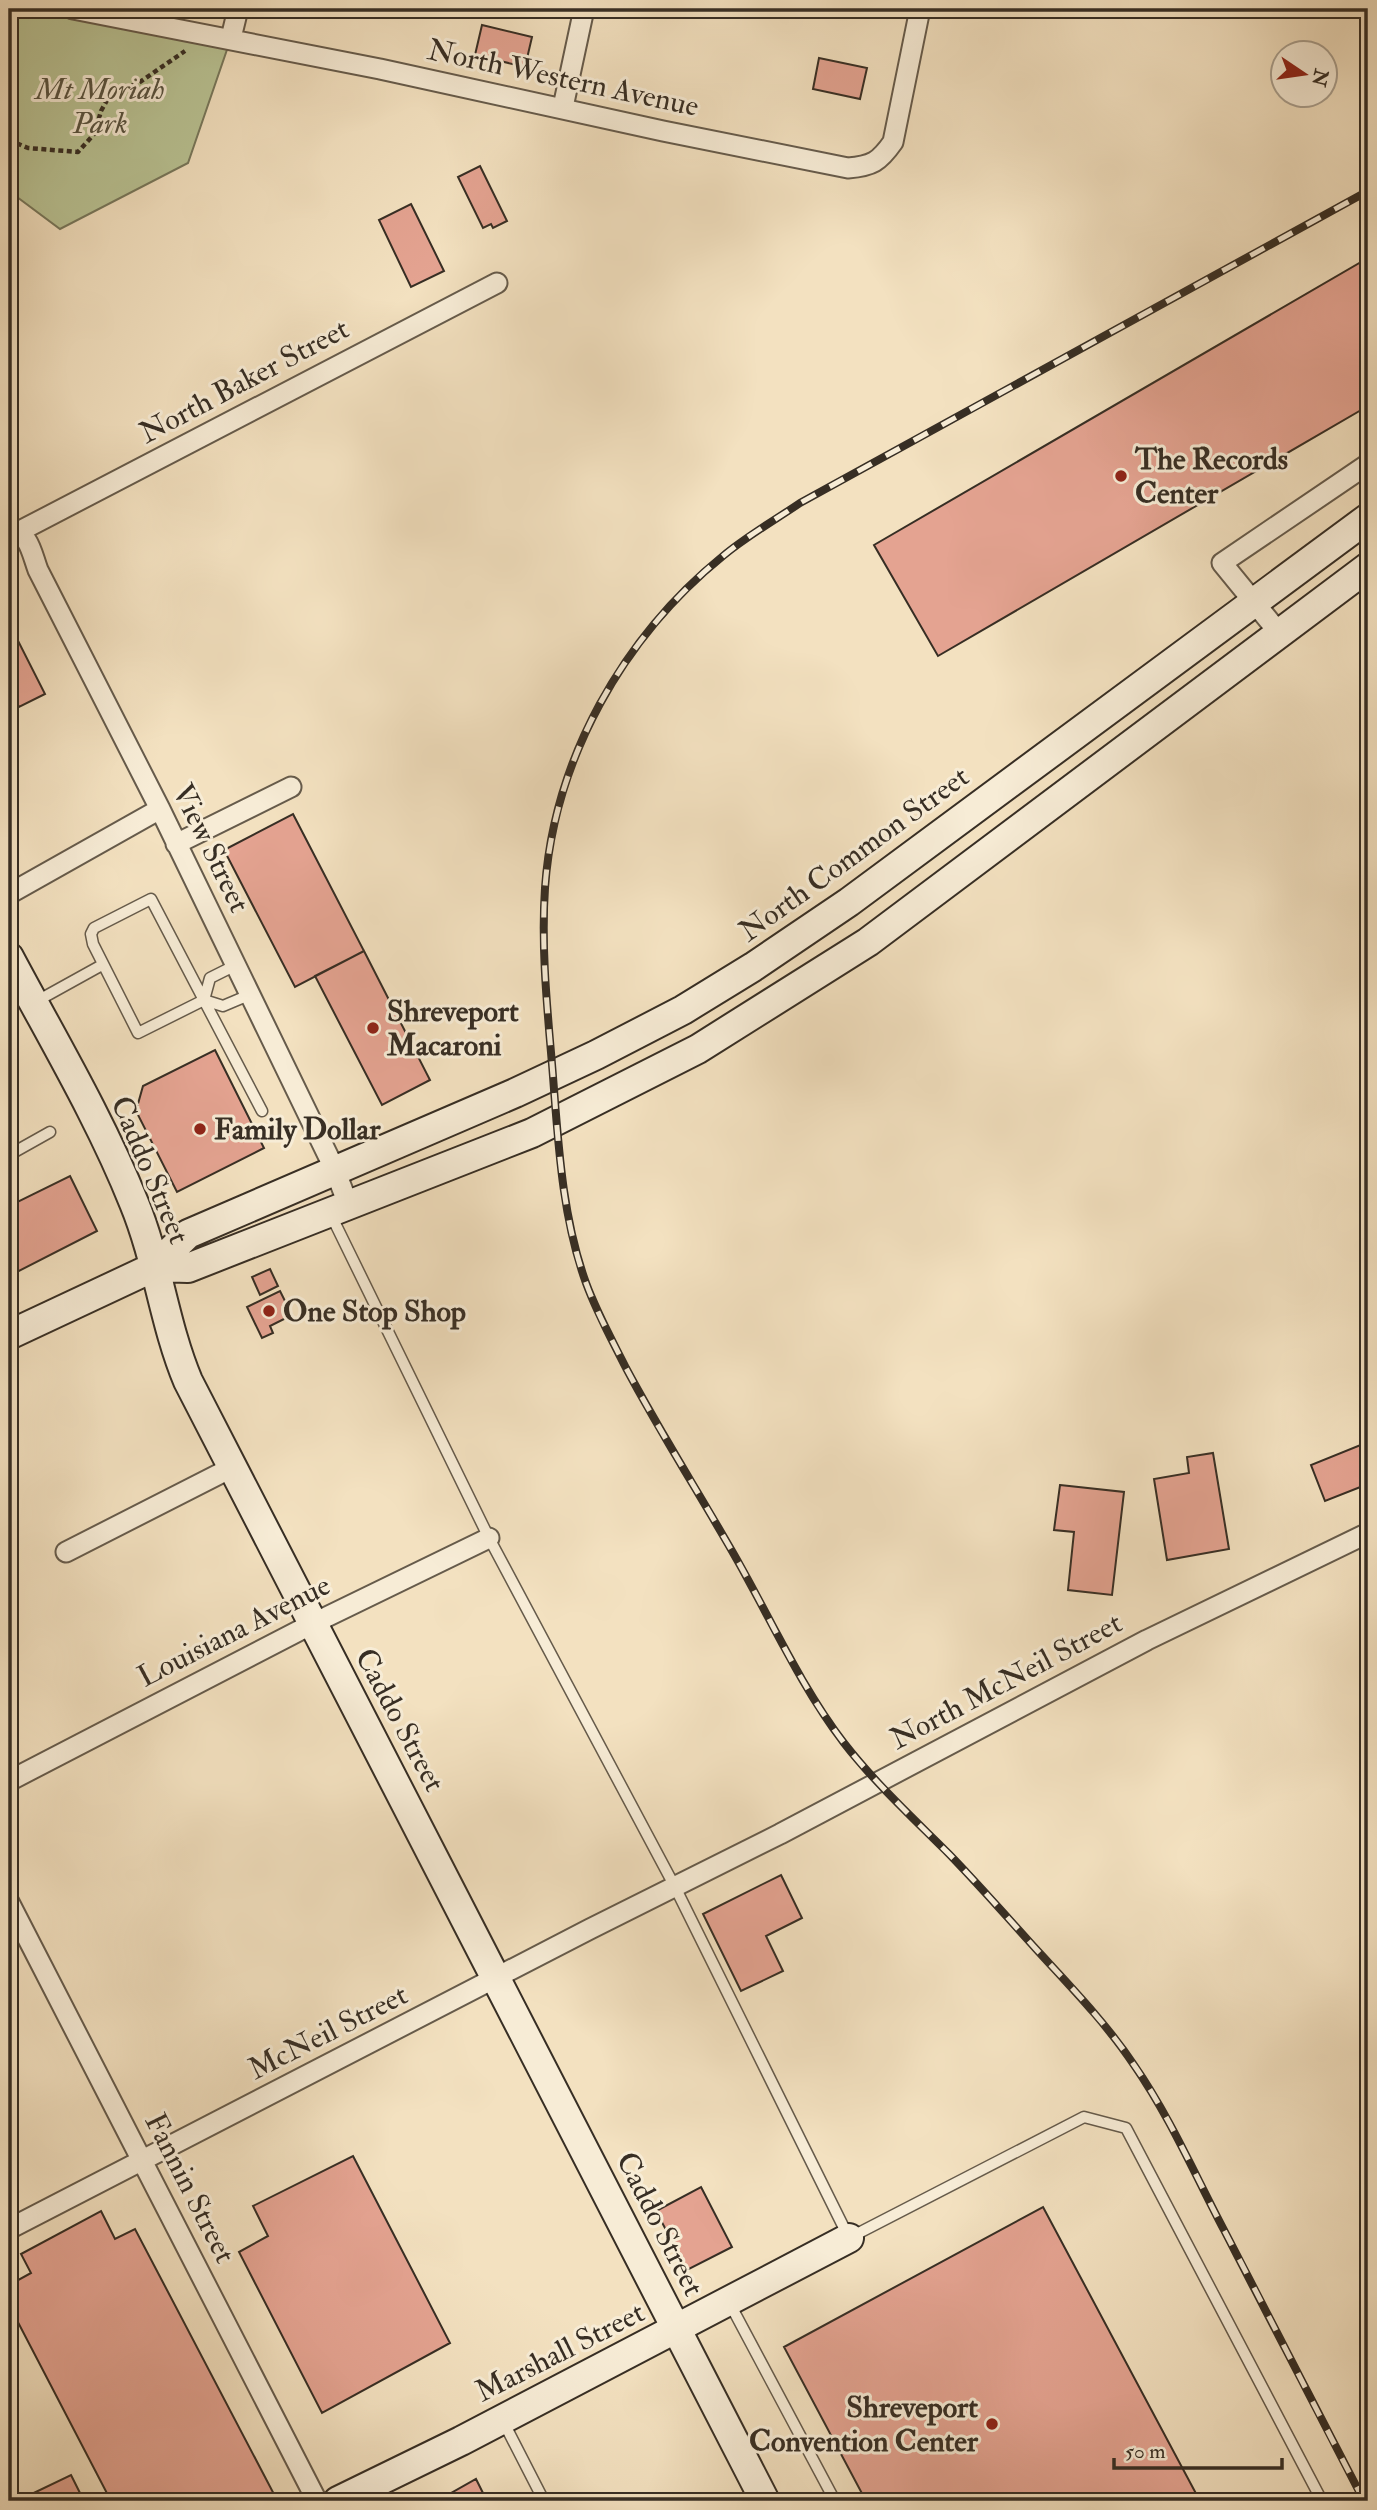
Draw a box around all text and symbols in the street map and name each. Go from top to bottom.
street label: North Western Avenue [424,31,702,125]
north arrow [1268,38,1338,108]
text: N [1306,66,1333,90]
park label: Mt Moriah Park [33,71,165,142]
street label: North Baker Street [133,310,355,452]
place label: The Records Center [1134,441,1288,512]
marker: The Records Center [1113,468,1129,484]
street label: North Common Street [732,758,976,950]
street label: View Street [164,778,258,919]
place label: Shreveport Macaroni [386,993,519,1064]
marker: Shreveport Macaroni [365,1020,381,1036]
street label: Caddo Street [102,1091,198,1250]
place label: Family Dollar [214,1111,381,1148]
marker: Family Dollar [192,1121,208,1137]
place label: One Stop Shop [283,1293,466,1330]
marker: One Stop Shop [261,1303,277,1319]
street label: Louisiana Avenue [131,1567,337,1695]
street label: North McNeil Street [884,1604,1128,1758]
street label: Caddo Street [347,1642,453,1798]
street label: McNeil Street [242,1976,414,2088]
street label: Fannin Street [136,2107,244,2269]
street label: Caddo Street [608,2146,712,2302]
street label: Marshall Street [469,2293,651,2410]
place label: Shreveport Convention Center [749,2389,979,2460]
marker: Shreveport Convention Center [984,2416,1000,2432]
scale bar [1114,2426,1282,2470]
text: 50 m [1125,2438,1166,2465]

